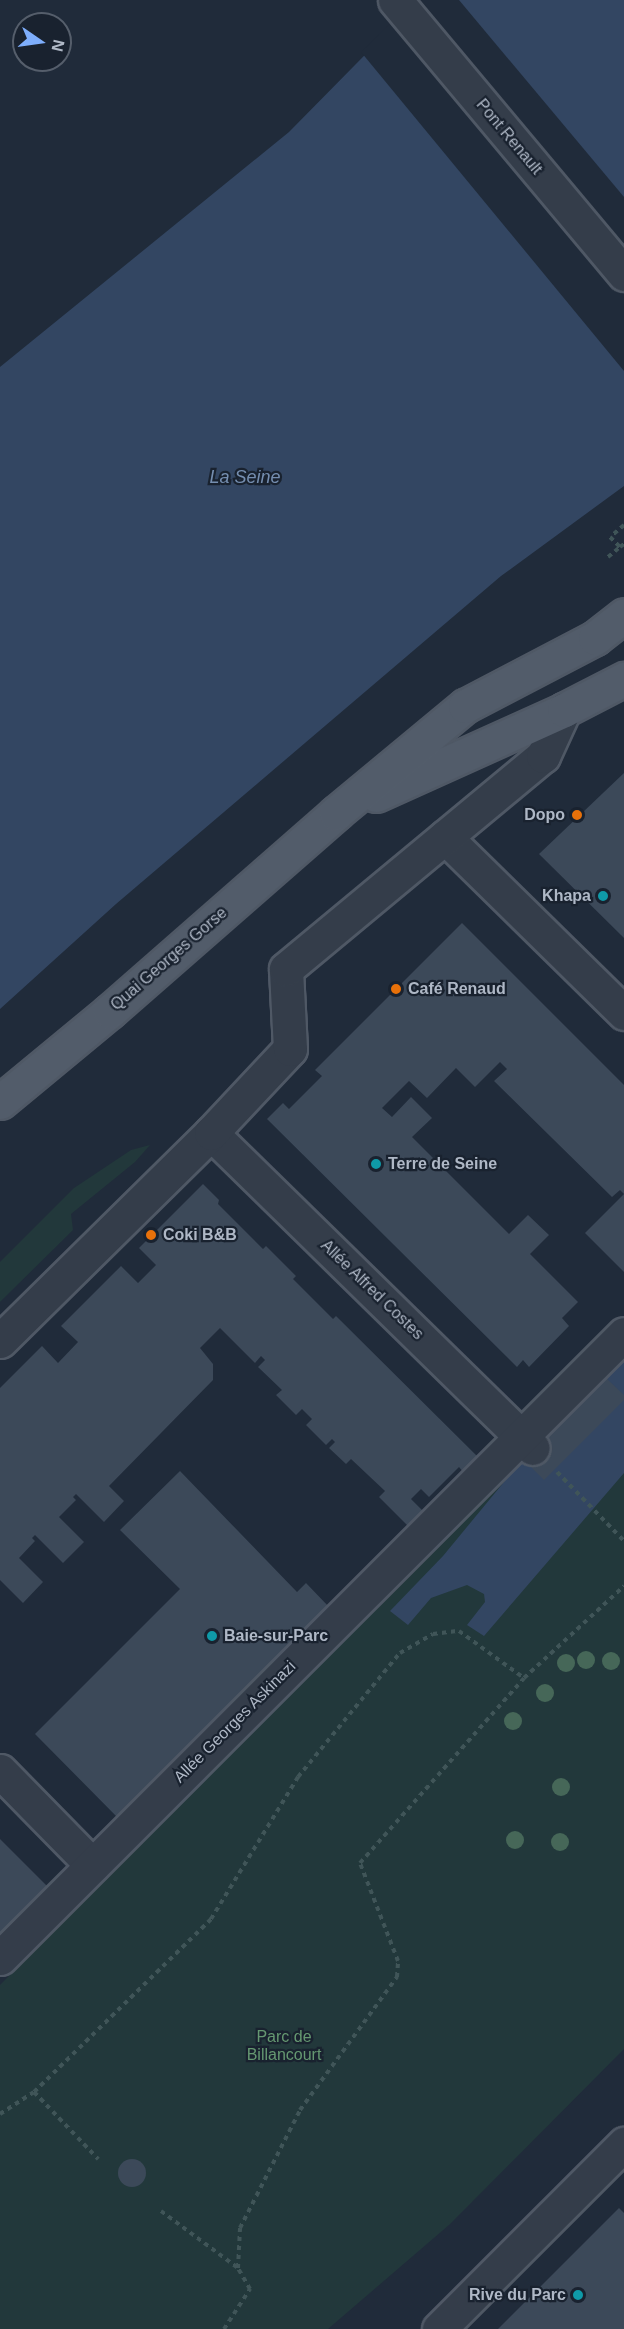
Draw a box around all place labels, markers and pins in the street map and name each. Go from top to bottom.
place label: Dopo [524,805,565,825]
marker: Dopo [570,808,584,822]
place label: Khapa [542,886,591,906]
marker: Khapa [596,889,610,903]
place label: Café Renaud [408,979,506,999]
marker: Café Renaud [389,982,403,996]
place label: Terre de Seine [388,1154,497,1174]
marker: Terre de Seine [369,1157,383,1171]
place label: Coki B&B [163,1225,237,1245]
marker: Coki B&B [144,1228,158,1242]
place label: Baie-sur-Parc [224,1626,328,1646]
marker: Baie-sur-Parc [205,1629,219,1643]
place label: Rive du Parc [469,2285,566,2305]
marker: Rive du Parc [571,2288,585,2302]

